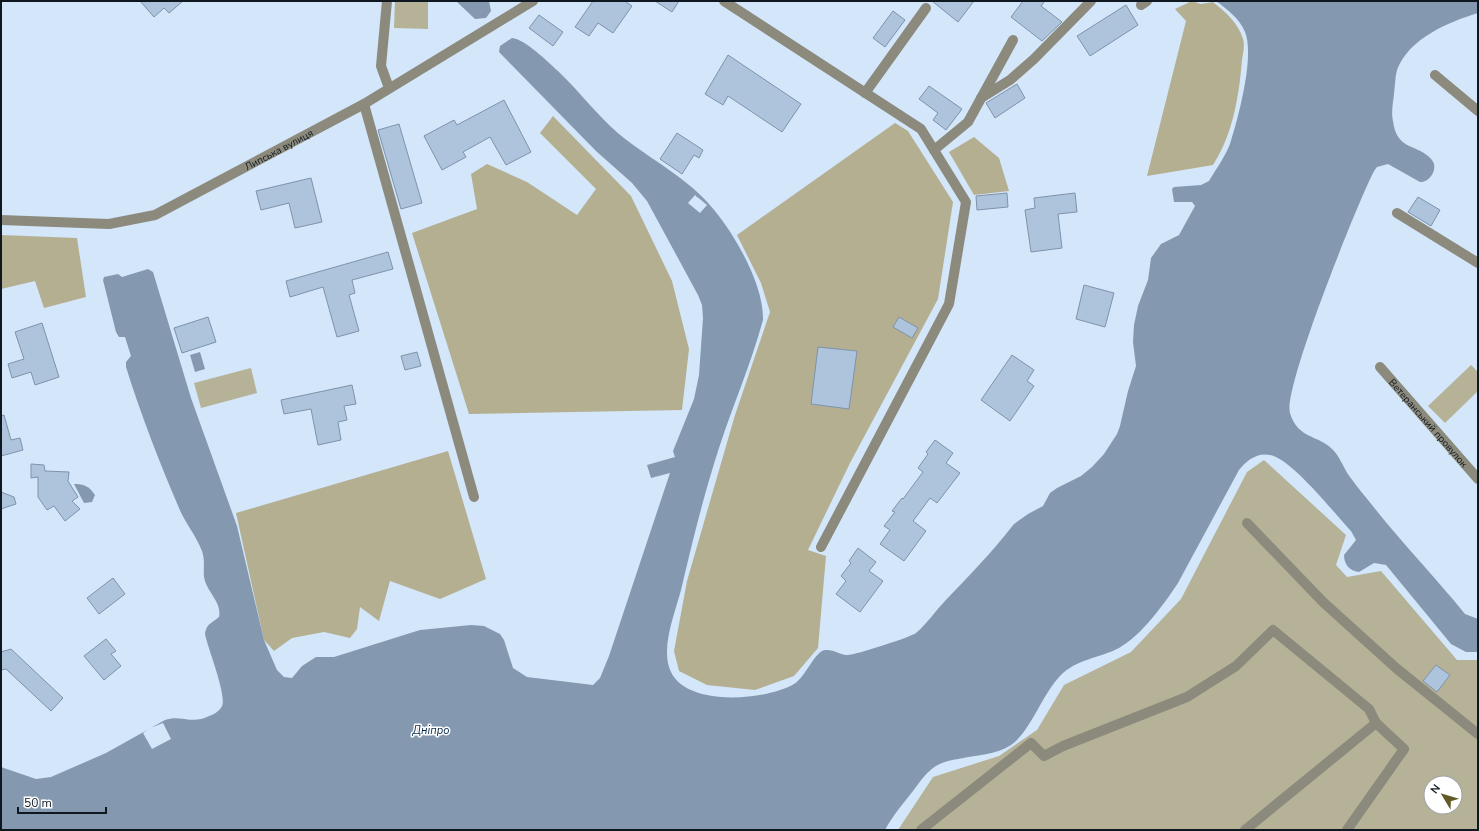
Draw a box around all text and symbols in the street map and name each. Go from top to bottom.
street label: Липська вулиця [242,126,316,174]
street label: Ветеранський провулок [1385,376,1471,471]
water label: Дніпро [412,723,449,738]
north arrow [1423,775,1463,815]
text: N [1427,781,1444,797]
scale bar [18,789,106,815]
text: 50 m [24,795,52,811]

